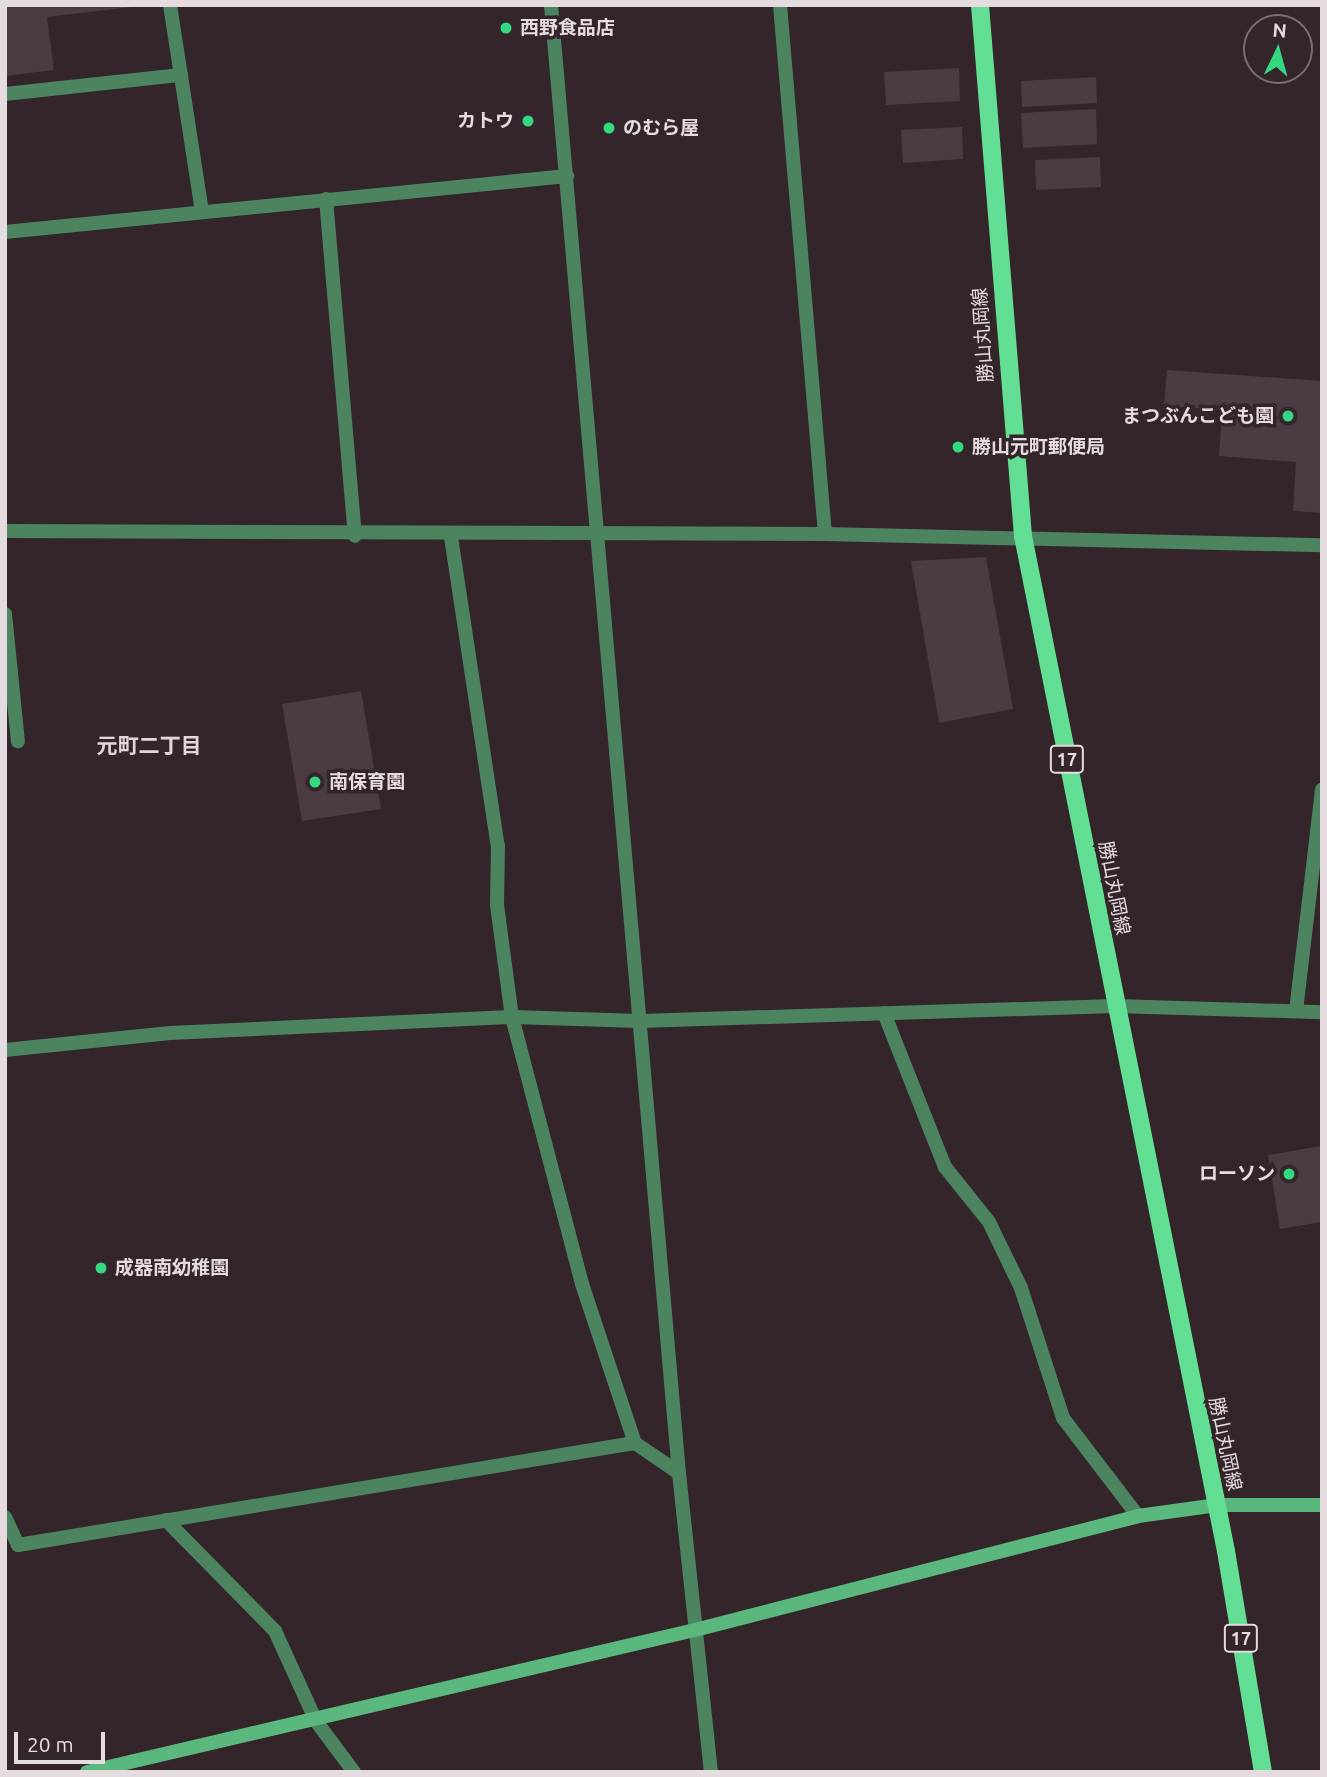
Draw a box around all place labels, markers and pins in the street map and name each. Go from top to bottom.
place label: 西野食品店 [520,17,615,39]
marker: 西野食品店 [498,20,514,36]
place label: カトウ [457,110,514,132]
marker: カトウ [520,113,536,129]
place label: のむら屋 [623,117,699,139]
marker: のむら屋 [601,120,617,136]
place label: まつぶんこども園 [1122,405,1274,427]
marker: まつぶんこども園 [1280,408,1296,424]
place label: 勝山元町郵便局 [972,436,1105,458]
marker: 勝山元町郵便局 [950,439,966,455]
place label: 南保育園 [329,771,405,793]
marker: 南保育園 [307,774,323,790]
place label: ローソン [1199,1163,1275,1185]
marker: ローソン [1281,1166,1297,1182]
place label: 成器南幼稚園 [115,1257,229,1279]
marker: 成器南幼稚園 [93,1260,109,1276]

